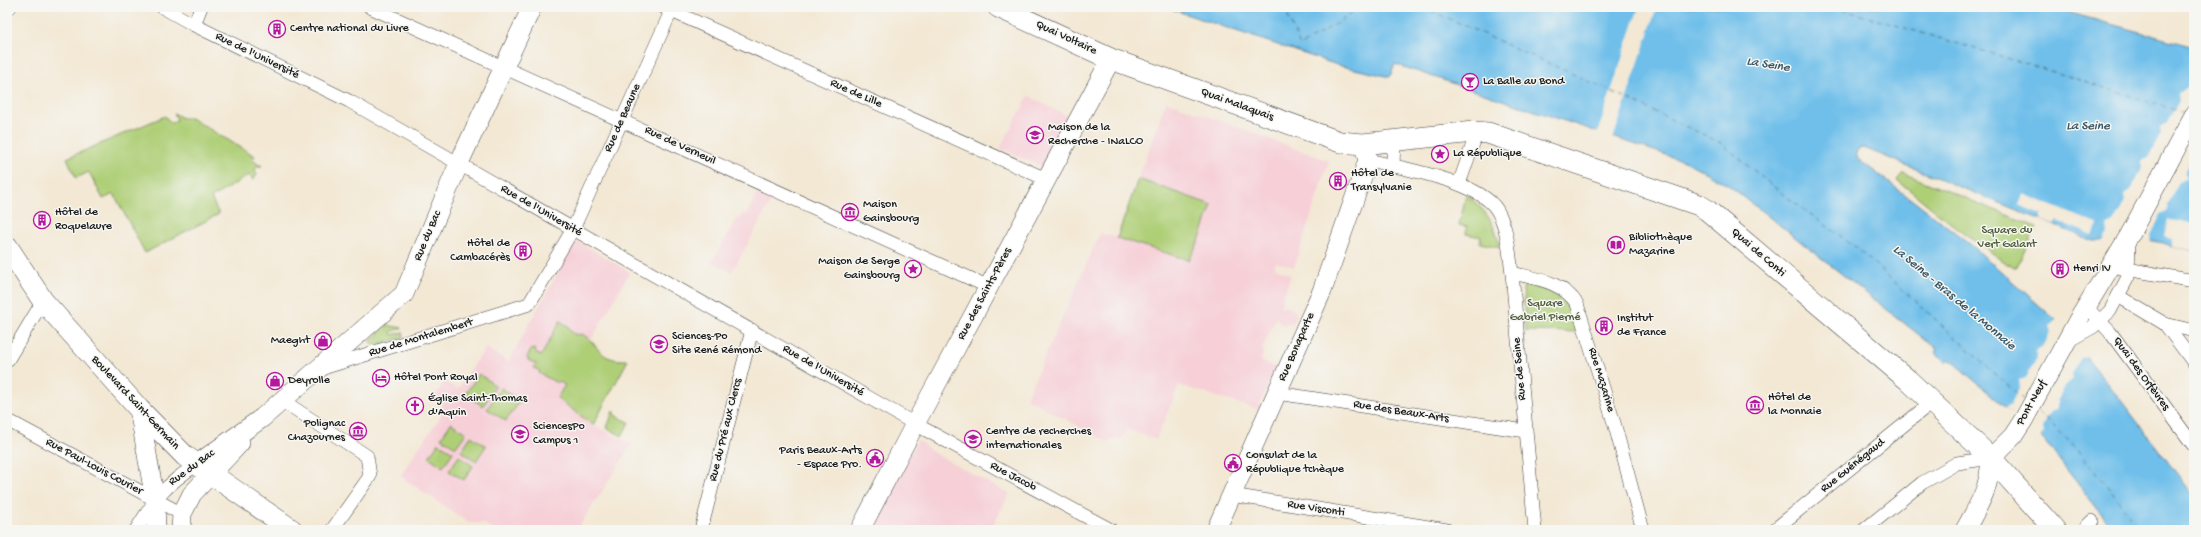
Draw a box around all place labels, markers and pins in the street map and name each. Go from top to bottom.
building icon: Centre national du Livre [267,19,287,39]
place label: Centre national du Livre [290,22,410,36]
bar icon: La Balle au Bond [1460,72,1480,92]
place label: La Balle au Bond [1483,75,1565,89]
place label: Maison de la Recherche - INaLCO [1048,121,1143,149]
school or university icon: Maison de la Recherche - INaLCO [1025,125,1045,145]
place icon: La République [1430,144,1450,164]
place label: La République [1453,147,1522,161]
place label: Hôtel de Transylvanie [1350,167,1412,195]
building icon: Hôtel de Transylvanie [1328,171,1348,191]
place label: Maison Gainsbourg [863,198,919,226]
museum icon: Maison Gainsbourg [840,202,860,222]
place label: Hôtel de Roquelaure [55,206,113,234]
building icon: Hôtel de Roquelaure [32,210,52,230]
place label: Bibliothèque Mazarine [1628,231,1693,259]
library icon: Bibliothèque Mazarine [1606,235,1626,255]
place label: Hôtel de Cambacérès [450,237,511,265]
building icon: Hôtel de Cambacérès [513,241,533,261]
place label: Maison de Serge Gainsbourg [818,255,901,283]
place icon: Maison de Serge Gainsbourg [903,259,923,279]
building icon: Henri IV [2050,259,2070,279]
place label: Henri IV [2073,262,2111,276]
place label: Institut de France [1617,312,1667,340]
building icon: Institut de France [1594,316,1614,336]
place label: Sciences-Po Site René Rémond [672,330,762,358]
shop icon: Maeght [313,331,333,351]
place label: Maeght [271,334,311,348]
school or university icon: Sciences-Po Site René Rémond [649,334,669,354]
hotel icon: Hôtel Pont Royal [371,368,391,388]
shop icon: Deyrolle [265,371,285,391]
place label: Hôtel Pont Royal [394,371,478,385]
place label: Deyrolle [287,374,331,388]
place label: Hôtel de la Monnaie [1768,391,1822,419]
place label: Église Saint-Thomas d'Aquin [428,392,528,420]
museum icon: Hôtel de la Monnaie [1745,395,1765,415]
church icon: Église Saint-Thomas d'Aquin [405,396,425,416]
place label: Polignac Chazournes [288,417,346,445]
place label: SciencesPo Campus 1 [533,420,585,448]
museum icon: Polignac Chazournes [348,421,368,441]
school or university icon: SciencesPo Campus 1 [510,424,530,444]
place label: Centre de recherches internationales [986,425,1092,453]
school or university icon: Centre de recherches internationales [963,429,983,449]
place label: Paris Beaux-Arts - Espace Pro. [778,444,863,472]
public building icon: Paris Beaux-Arts - Espace Pro. [865,448,885,468]
place label: Consulat de la République tchèque [1246,449,1345,477]
public building icon: Consulat de la République tchèque [1223,453,1243,473]

